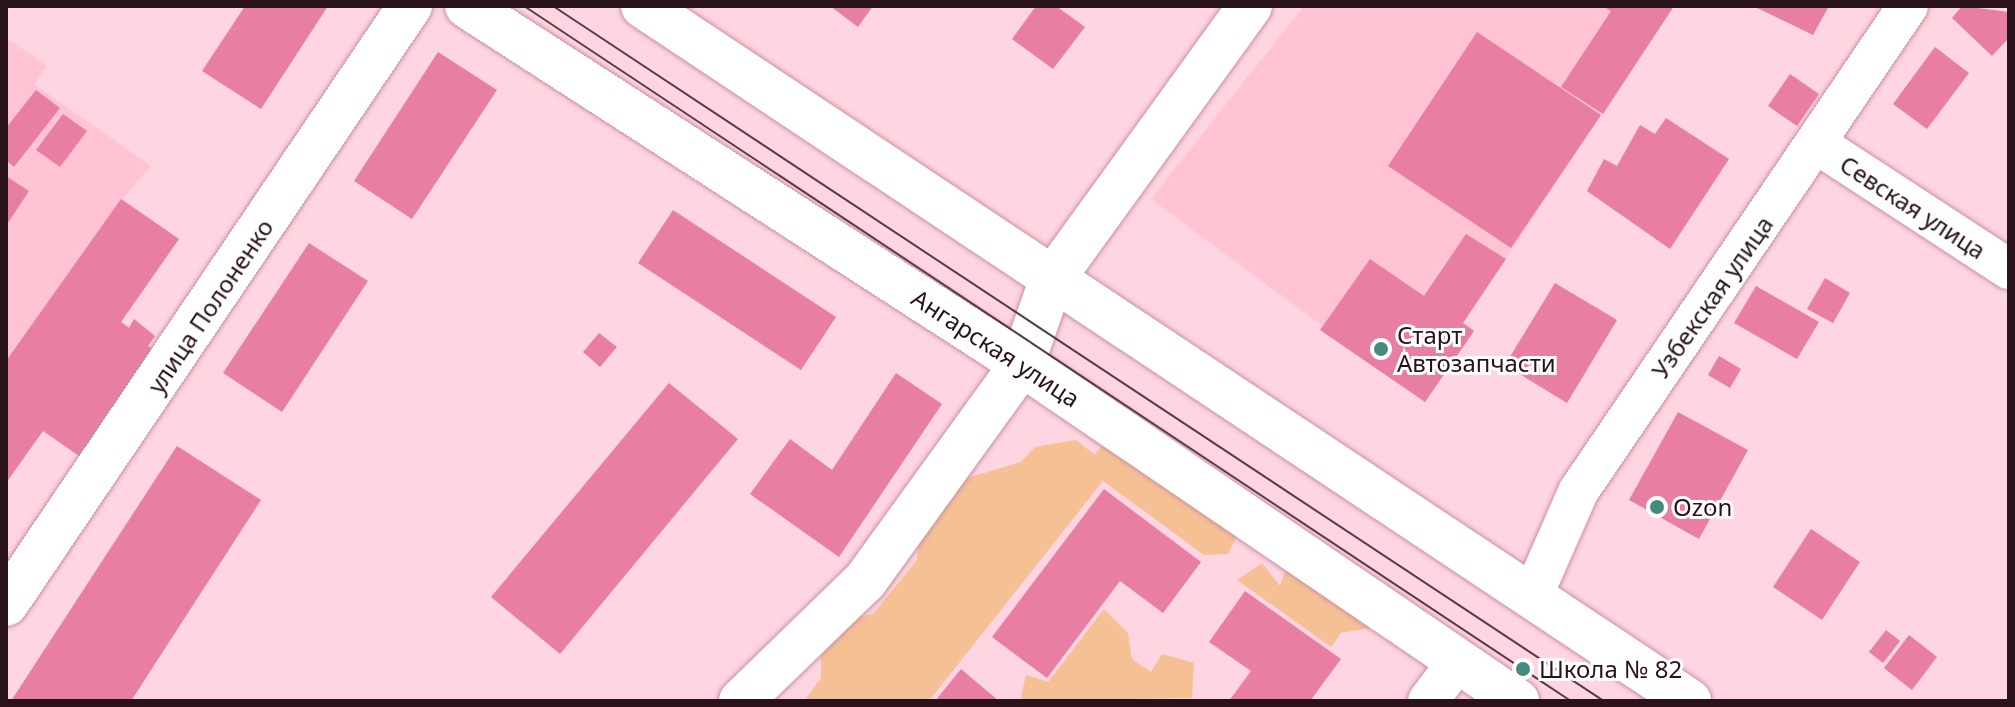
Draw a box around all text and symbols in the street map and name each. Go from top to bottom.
street label: Севская улица [1835,149,1991,265]
street label: Узбекская улица [1645,210,1779,384]
street label: улица Полоненко [141,214,279,398]
street label: Ангарская улица [907,283,1085,413]
place label: Старт Автозапчасти [1397,321,1556,377]
marker: Старт Автозапчасти [1372,340,1390,358]
place label: Ozon [1673,493,1732,521]
marker: Ozon [1648,498,1666,516]
place label: Школа № 82 [1539,655,1682,683]
marker: Школа № 82 [1514,660,1532,678]

